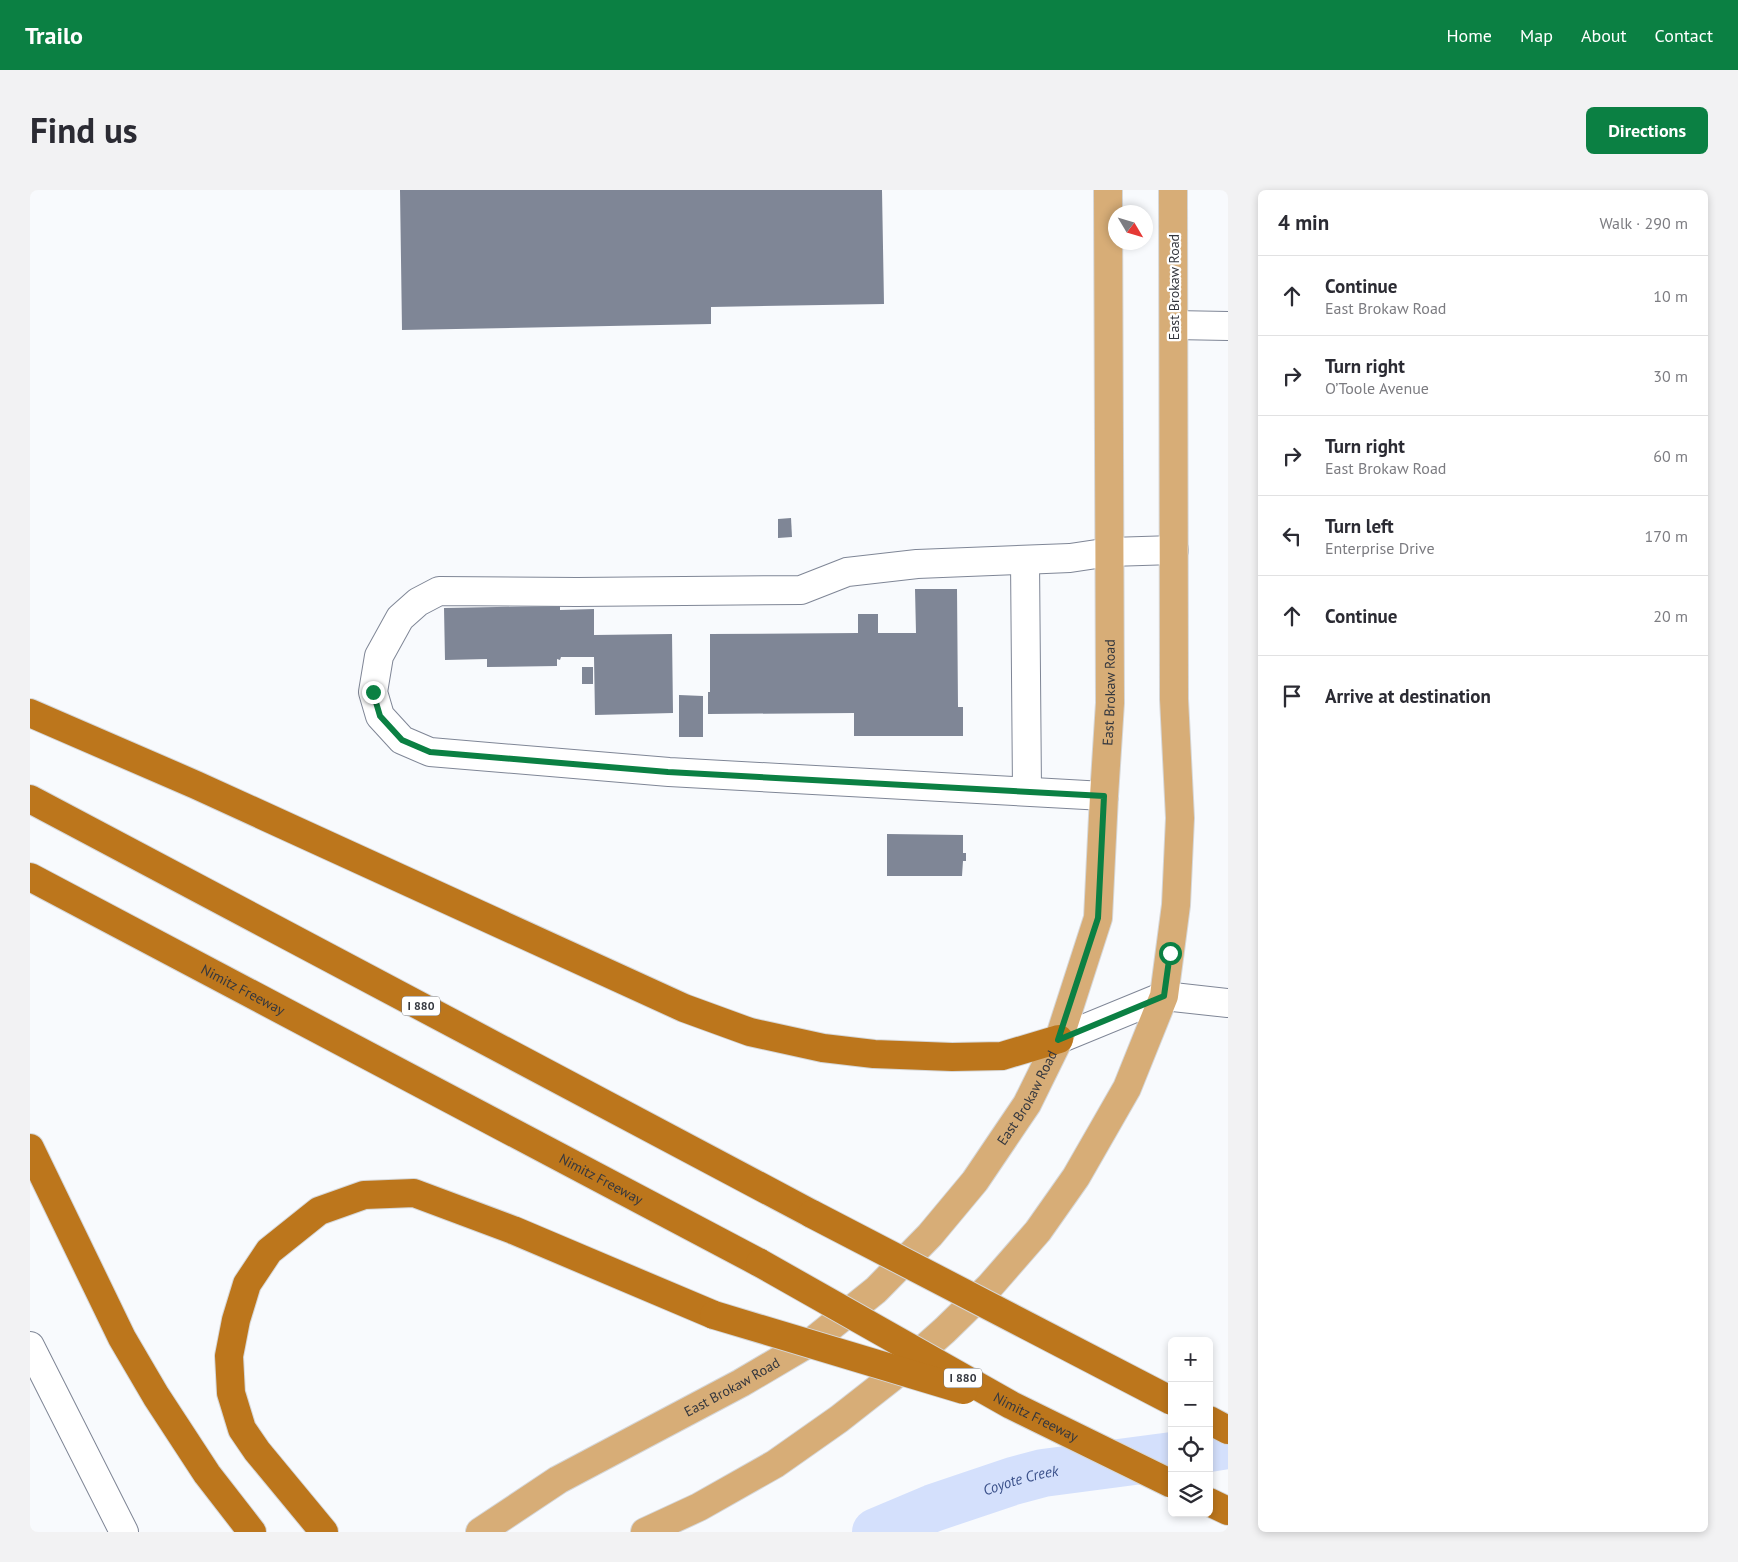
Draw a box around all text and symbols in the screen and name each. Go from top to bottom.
text: Trailo [25,20,83,51]
text: Home [1446,24,1492,47]
text: Map [1520,24,1553,47]
text: About [1581,24,1627,47]
text: Contact [1655,24,1713,47]
text: Find us [30,107,138,153]
button: Directions [1586,107,1708,154]
north arrow [1108,205,1153,250]
text: 4 min [1278,209,1329,236]
text: Walk · 290 m [1599,213,1688,233]
street label: East Brokaw Road [1165,234,1183,340]
text: Continue [1325,274,1397,298]
icon: ahead [1278,282,1306,310]
text: 10 m [1653,286,1688,306]
text: East Brokaw Road [1325,298,1446,318]
text: Turn right [1325,354,1405,378]
icon: right [1278,362,1306,390]
text: 30 m [1653,366,1688,386]
text: O’Toole Avenue [1325,378,1429,398]
text: Turn right [1325,434,1405,458]
icon: right [1278,442,1306,470]
text: 60 m [1653,446,1688,466]
text: East Brokaw Road [1325,458,1446,478]
text: Turn left [1325,514,1394,538]
icon: left [1278,522,1306,550]
text: 170 m [1645,526,1688,546]
text: Enterprise Drive [1325,538,1435,558]
icon: ahead [1278,602,1306,630]
text: Continue [1325,604,1397,628]
text: 20 m [1653,606,1688,626]
street label: East Brokaw Road [1098,639,1119,746]
route end [362,681,385,704]
icon: arrive [1278,682,1306,710]
text: Arrive at destination [1325,684,1491,708]
route start [1159,942,1182,965]
street label: Nimitz Freeway [198,960,289,1019]
road number: I 880 [402,996,440,1016]
street label: East Brokaw Road [993,1047,1061,1149]
street label: Nimitz Freeway [556,1149,647,1209]
map controls [1168,1337,1213,1517]
button: + [1168,1337,1213,1382]
street label: East Brokaw Road [681,1353,783,1420]
road number: I 880 [944,1368,982,1388]
button: − [1168,1382,1213,1427]
street label: Nimitz Freeway [990,1388,1082,1446]
button: locate [1168,1427,1213,1472]
water label: Coyote Creek [980,1461,1061,1499]
button: layers [1168,1472,1213,1517]

